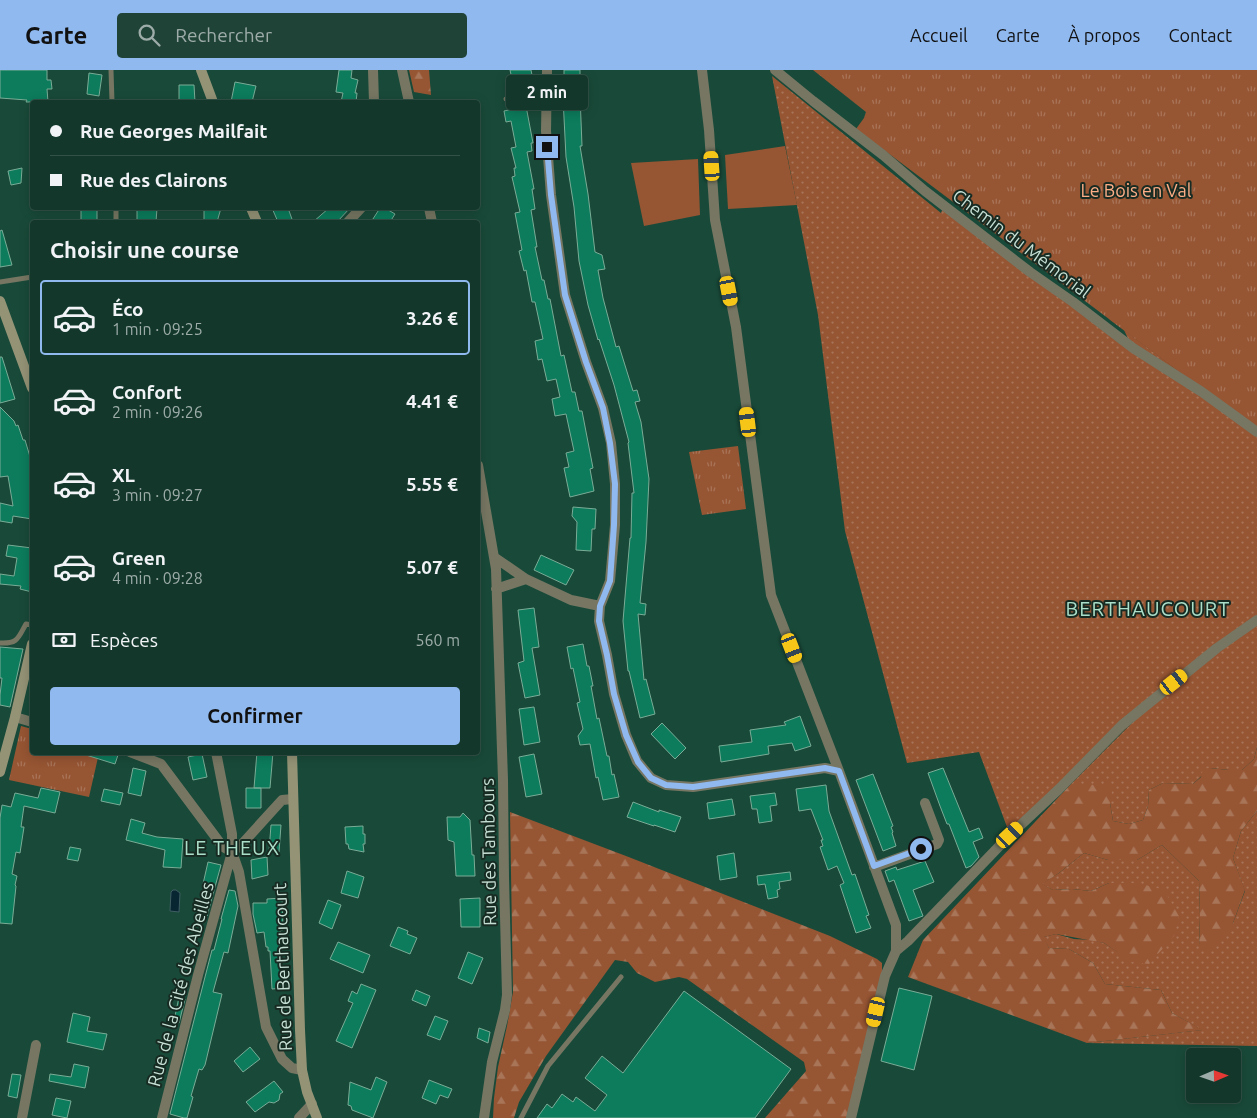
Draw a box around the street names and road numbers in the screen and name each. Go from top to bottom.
street label: Chemin du Mémorial [949,185,1095,301]
street label: Rue des Tambours [477,778,499,926]
street label: Rue de la Cité des Abeilles [143,879,217,1088]
street label: Rue de Berthaucourt [269,883,295,1051]

